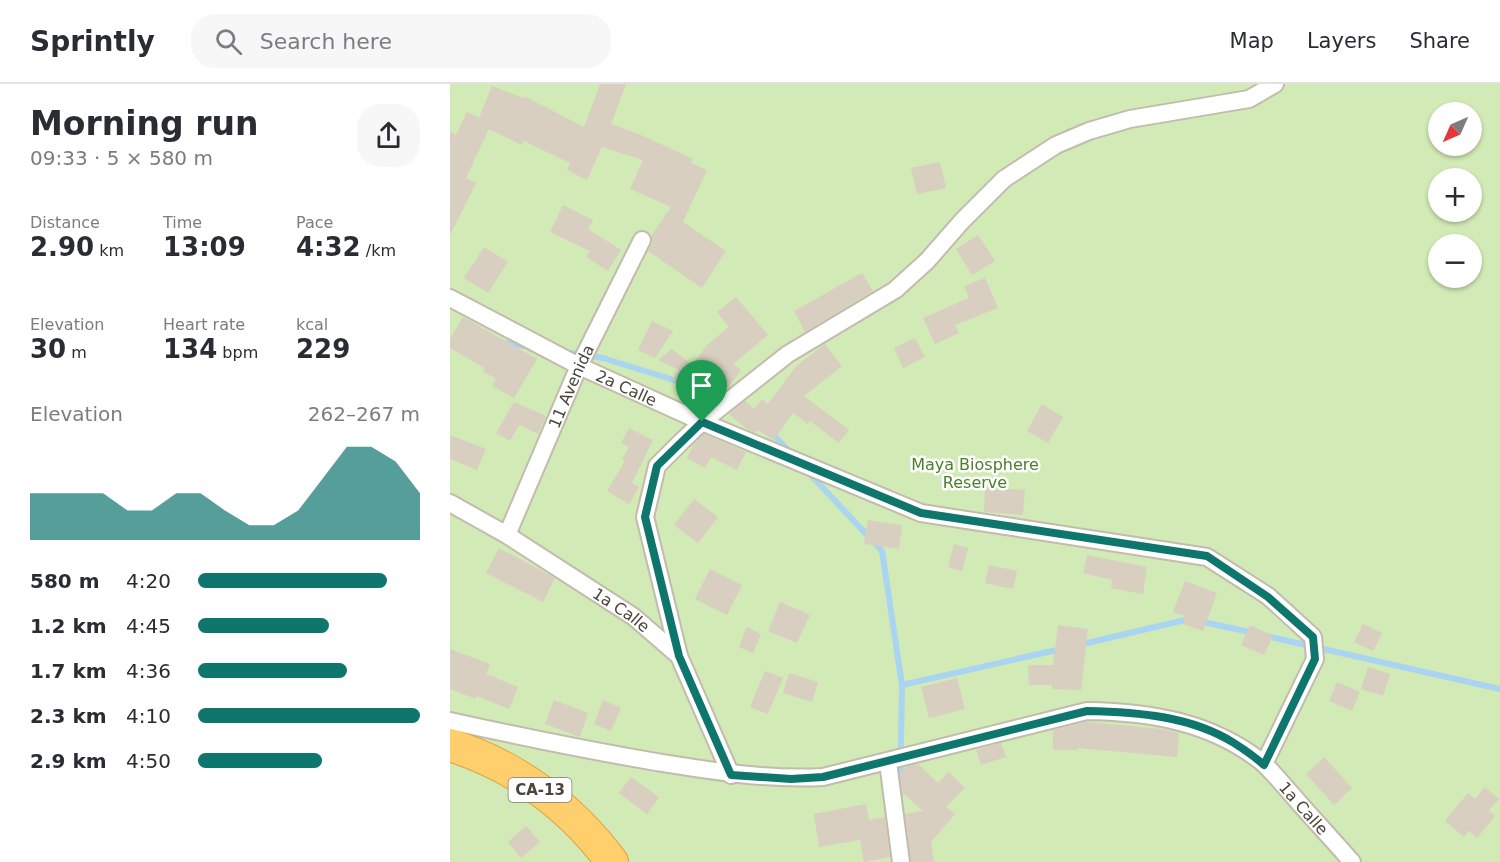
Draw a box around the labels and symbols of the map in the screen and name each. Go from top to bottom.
north arrow [1428,102,1482,156]
street label: 11 Avenida [544,341,598,431]
pin [676,360,727,422]
street label: 2a Calle [593,366,660,410]
park label: Maya Biosphere Reserve [911,455,1039,492]
street label: 1a Calle [589,584,654,636]
road number: CA-13 [508,778,572,802]
street label: 1a Calle [1275,778,1332,839]

